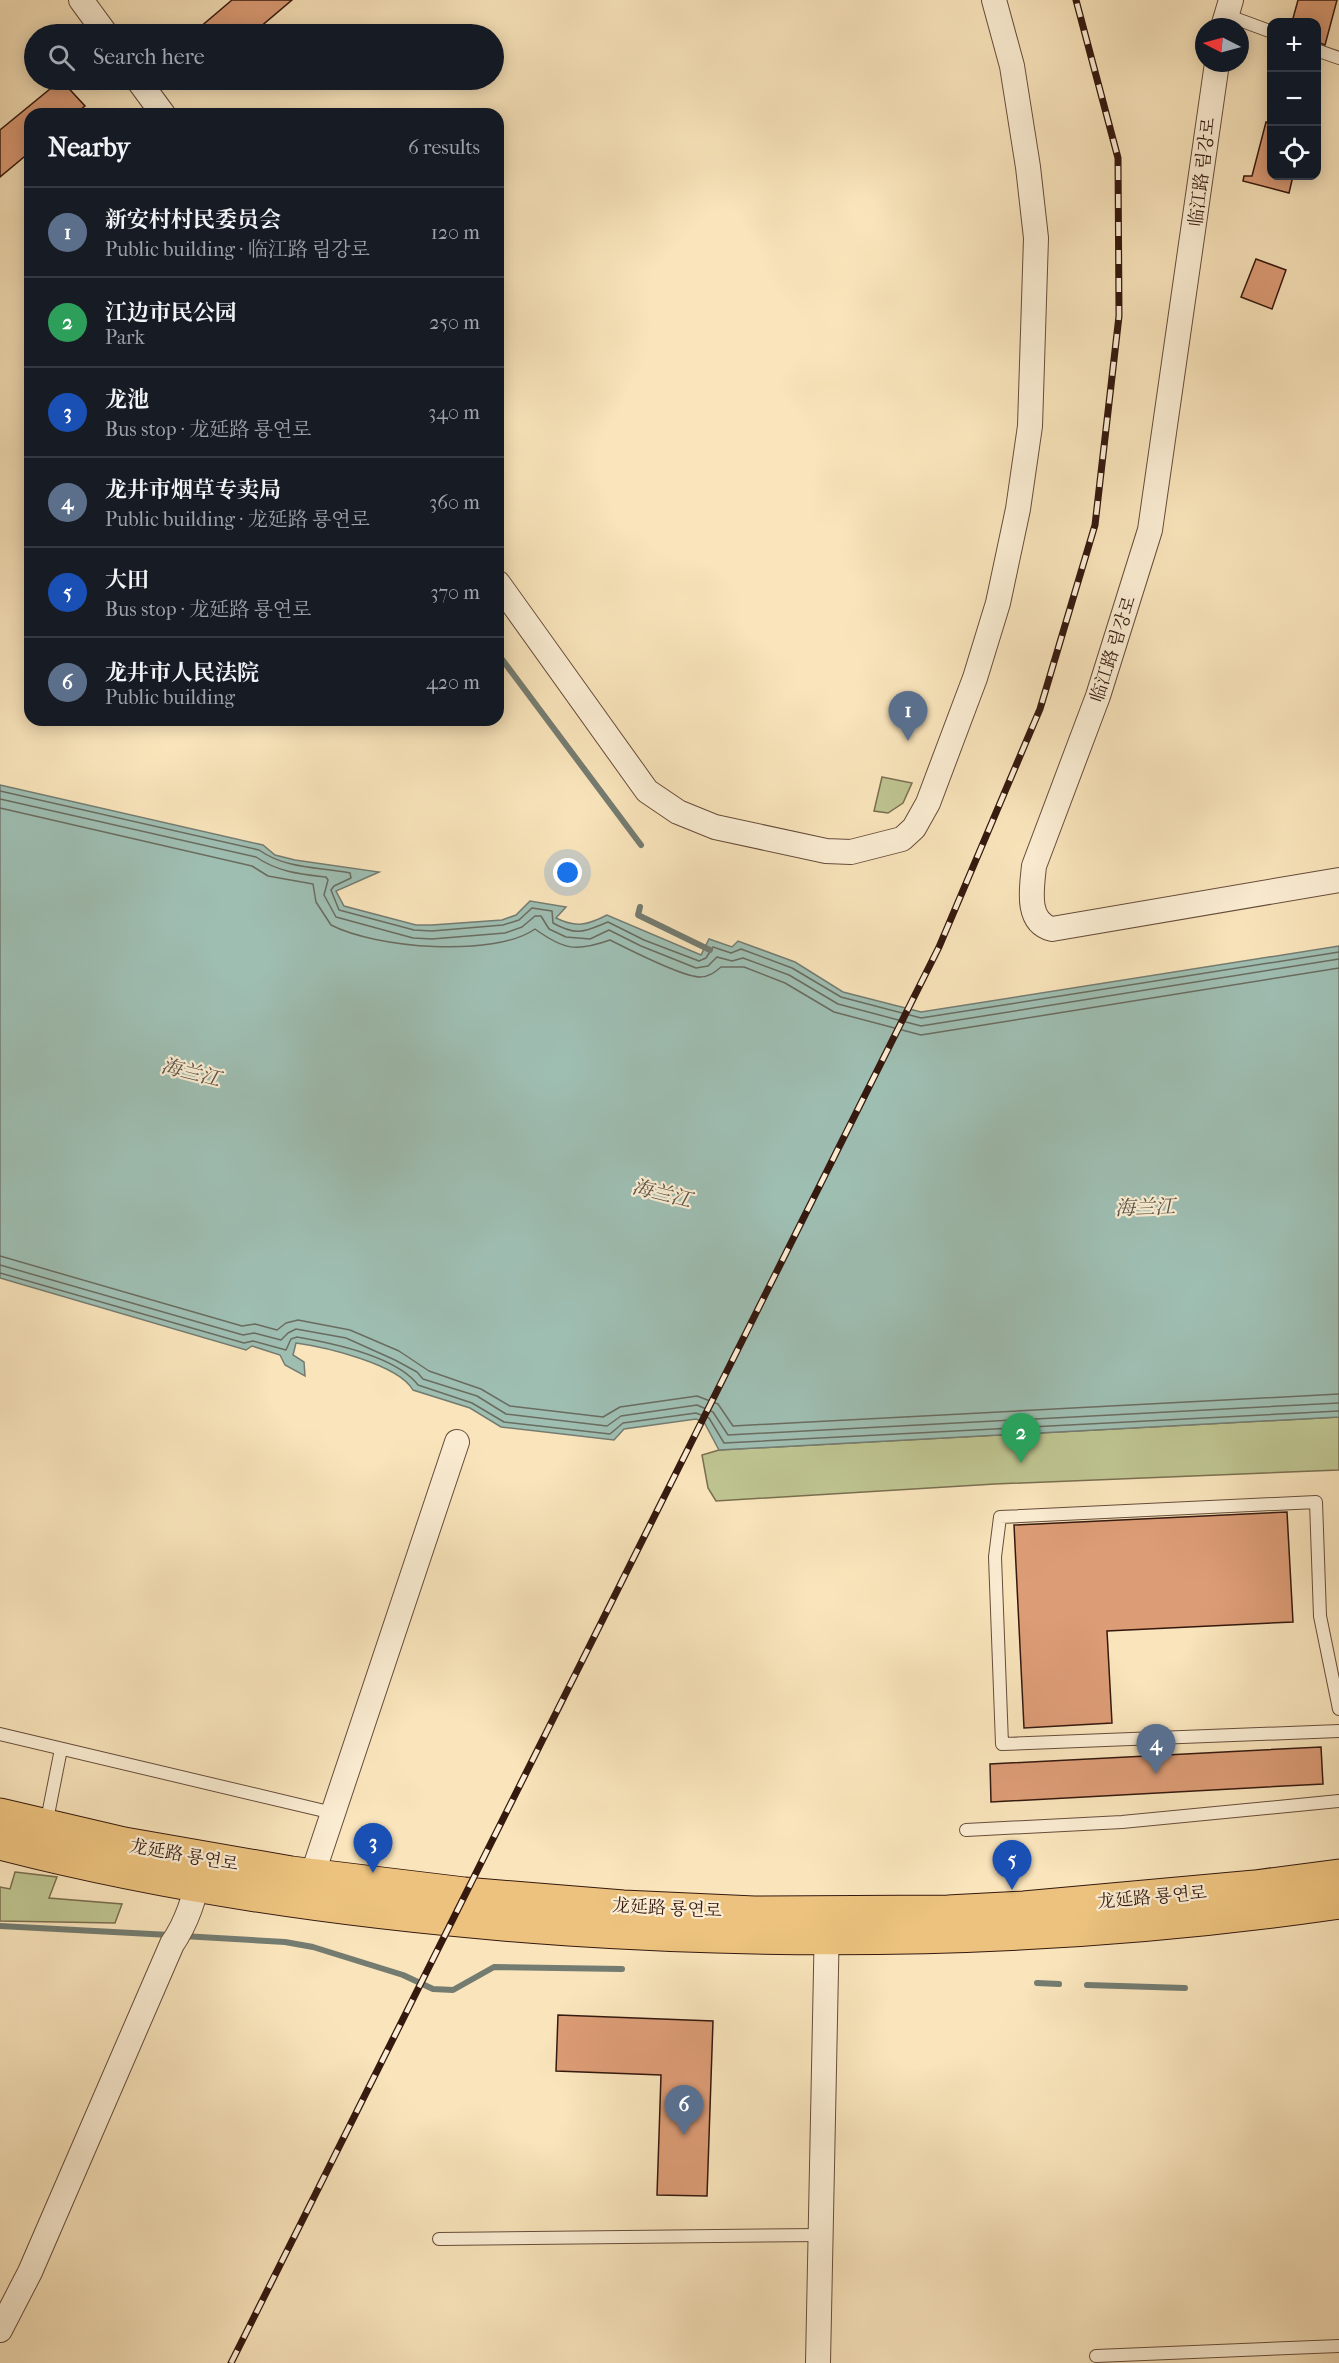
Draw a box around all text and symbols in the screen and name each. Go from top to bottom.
north arrow [1195,18,1249,72]
map controls [1267,18,1321,180]
button: + [1267,18,1321,72]
search box [24,24,504,90]
icon: search [45,41,78,74]
text: Search here [93,44,205,70]
button: − [1267,72,1321,126]
street label: 临江路 림강로 [1185,116,1220,228]
button: locate [1267,126,1321,180]
text: Nearby [48,132,130,163]
text: 6 results [408,136,480,159]
text: 新安村村民委员会 [105,207,281,233]
text: 1 [64,221,71,244]
text: 120 m [431,221,480,244]
text: Public building · 临江路 림강로 [105,238,370,261]
text: 江边市民公园 [105,300,237,326]
text: 2 [62,311,73,334]
text: 250 m [429,311,480,334]
text: Park [105,326,145,349]
text: 龙池 [105,387,149,413]
text: 3 [63,401,72,424]
text: 340 m [428,401,480,424]
text: Bus stop · 龙延路 룡연로 [105,418,311,441]
text: 龙井市烟草专卖局 [105,477,281,503]
text: 4 [62,491,73,514]
text: 360 m [429,491,480,514]
text: Public building · 龙延路 룡연로 [105,508,370,531]
text: 大田 [105,567,149,593]
text: 5 [63,581,72,604]
text: 370 m [430,581,480,604]
street label: 临江路 림강로 [1086,594,1140,705]
text: Bus stop · 龙延路 룡연로 [105,598,311,621]
text: 龙井市人民法院 [105,660,259,686]
text: 6 [62,671,73,694]
text: 420 m [426,671,480,694]
text: Public building [105,686,235,709]
pin: 1 [888,692,928,741]
your location [553,858,582,887]
water label: 海兰江 [159,1054,226,1092]
water label: 海兰江 [630,1175,697,1213]
water label: 海兰江 [1115,1195,1178,1220]
pin: 2 [1002,1414,1040,1463]
pin: 4 [1136,1724,1176,1774]
pin: 3 [354,1824,392,1873]
street label: 龙延路 룡연로 [128,1836,240,1875]
pin: 5 [992,1840,1032,1890]
street label: 龙延路 룡연로 [1096,1882,1208,1913]
street label: 龙延路 룡연로 [611,1895,722,1922]
pin: 6 [664,2086,704,2135]

